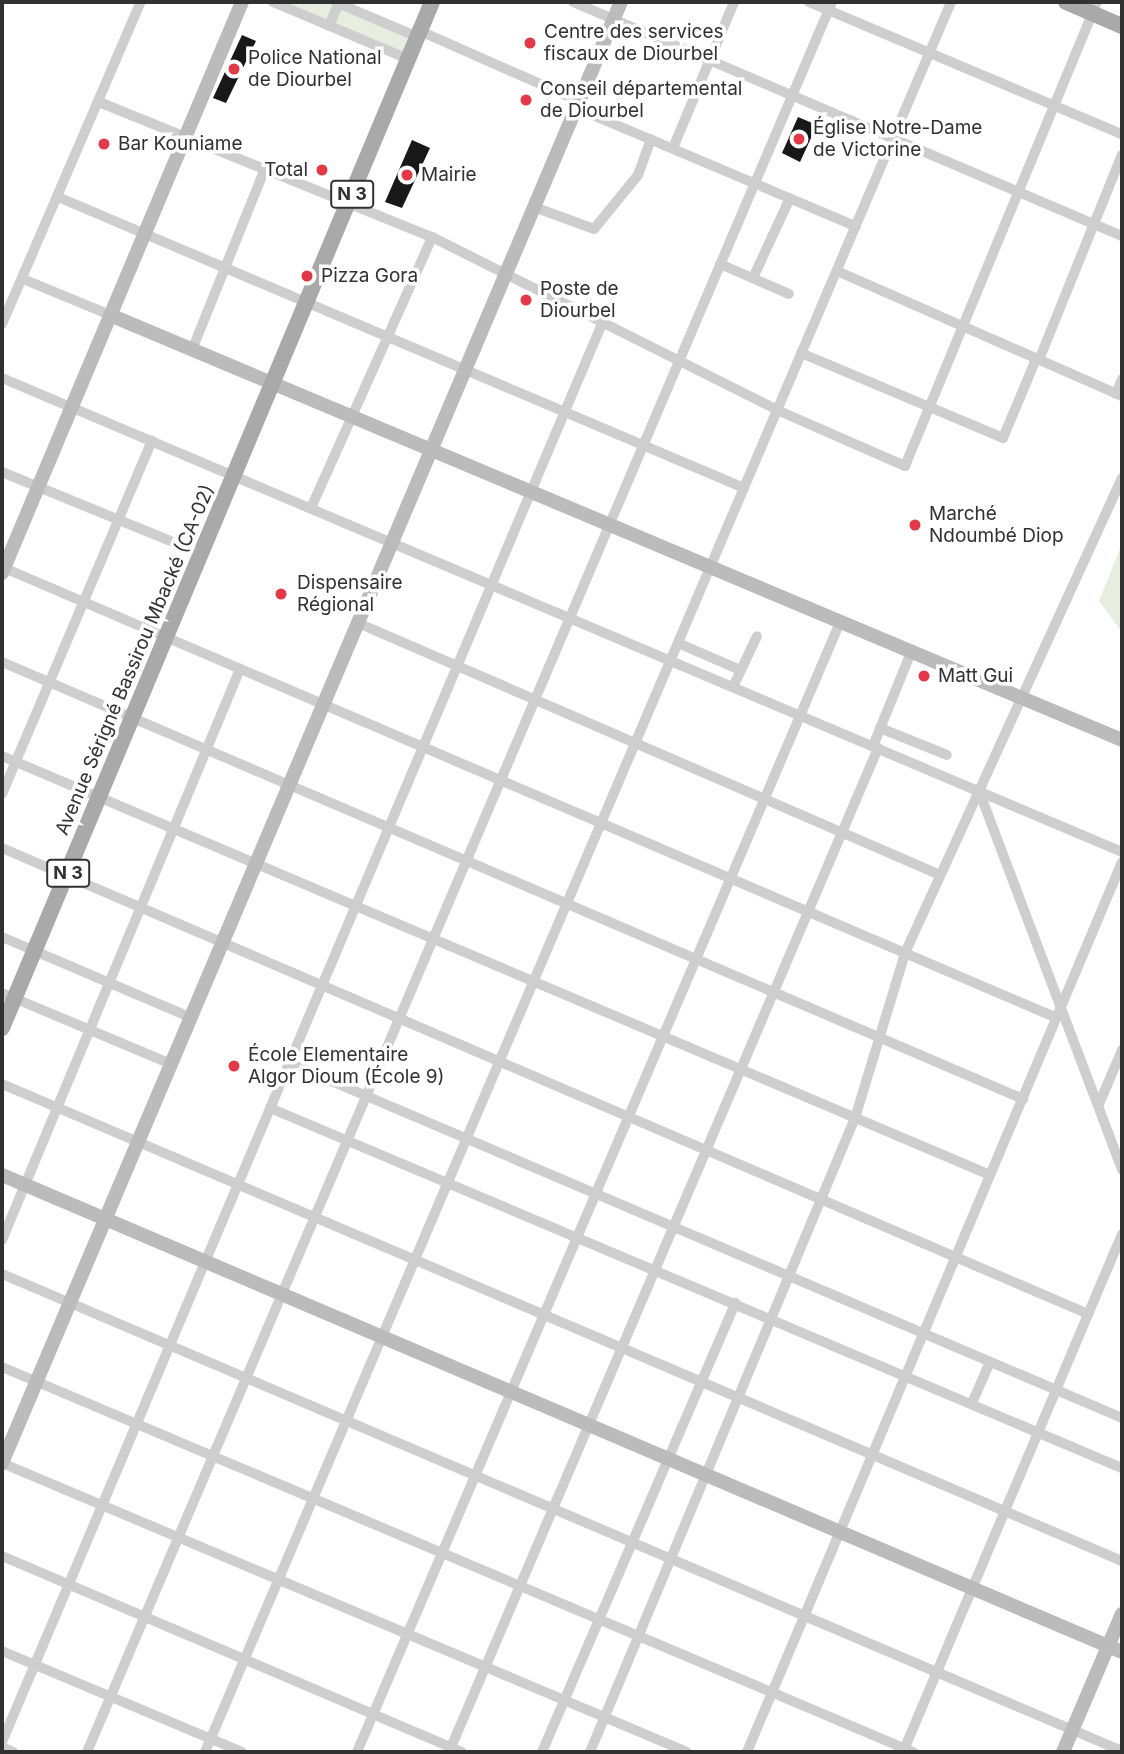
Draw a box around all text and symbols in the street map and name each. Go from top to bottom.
place label: Centre des services fiscaux de Diourbel [544,21,724,65]
marker: Centre des services fiscaux de Diourbel [522,35,538,51]
place label: Police National de Diourbel [248,47,382,91]
marker: Police National de Diourbel [226,61,242,77]
place label: Conseil départemental de Diourbel [540,78,742,122]
marker: Conseil départemental de Diourbel [518,92,534,108]
place label: Église Notre-Dame de Victorine [813,117,982,161]
marker: Église Notre-Dame de Victorine [791,131,807,147]
place label: Bar Kouniame [118,133,242,155]
marker: Bar Kouniame [96,136,112,152]
place label: Total [264,159,308,181]
marker: Total [314,162,330,178]
place label: Mairie [421,164,477,186]
marker: Mairie [399,167,415,183]
road number: N 3 [329,180,375,209]
place label: Pizza Gora [321,265,418,287]
marker: Pizza Gora [299,268,315,284]
place label: Poste de Diourbel [540,278,619,322]
marker: Poste de Diourbel [518,292,534,308]
street label: Avenue Sérigné Bassirou Mbacké (CA-02) [51,481,219,839]
place label: Marché Ndoumbé Diop [929,503,1064,547]
marker: Marché Ndoumbé Diop [907,517,923,533]
place label: Dispensaire Régional [297,572,402,616]
marker: Dispensaire Régional [271,584,291,604]
place label: Matt Gui [938,665,1013,687]
marker: Matt Gui [916,668,932,684]
road number: N 3 [45,858,91,888]
place label: École Elementaire Algor Dioum (École 9) [248,1044,445,1088]
marker: École Elementaire Algor Dioum (École 9) [226,1058,242,1074]

